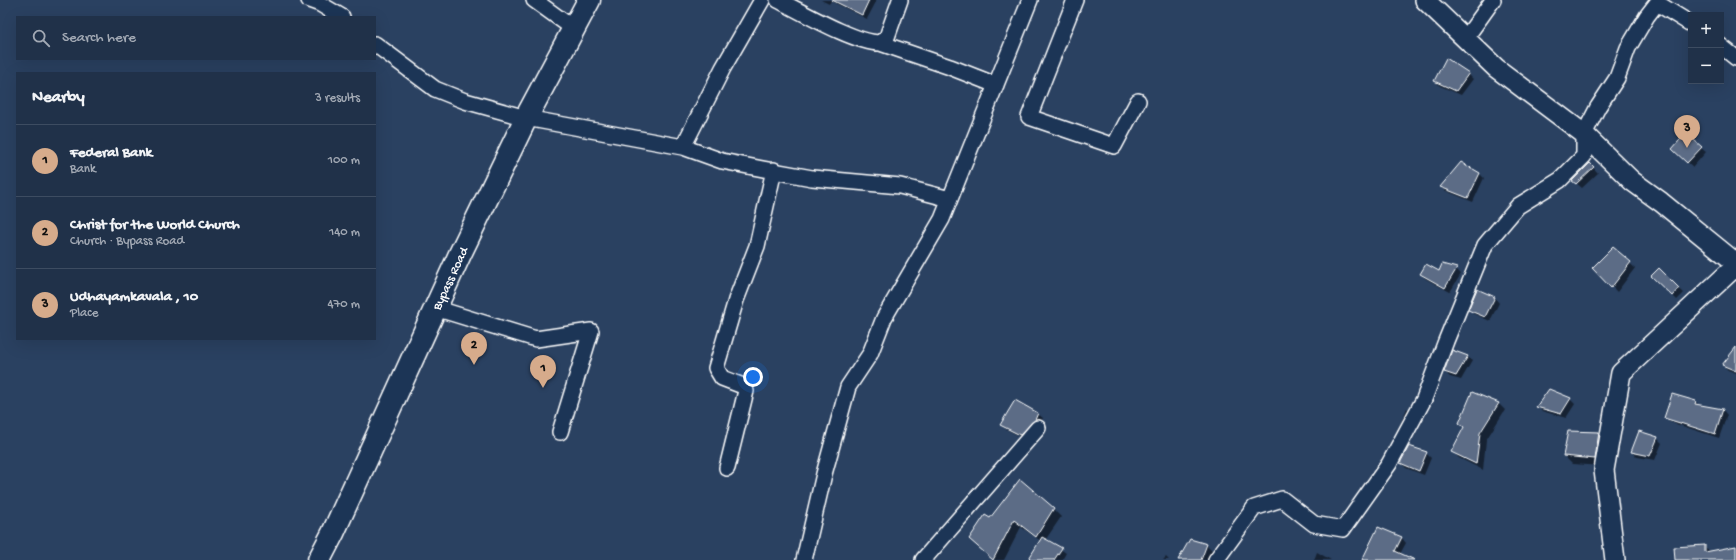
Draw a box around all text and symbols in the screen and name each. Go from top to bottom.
map controls [1688,12,1724,84]
button: + [1688,12,1724,48]
search box [16,16,376,60]
icon: search [30,27,52,49]
text: Search here [62,29,136,47]
button: − [1688,48,1724,84]
text: Nearby [32,88,85,108]
text: 3 results [315,91,360,106]
pin: 3 [1674,115,1700,148]
text: Federal Bank [70,144,152,162]
text: 1 [42,153,48,168]
text: 100 m [328,153,360,168]
text: Bank [70,162,96,177]
text: Christ for the World Church [70,216,240,234]
text: 2 [42,225,48,240]
text: 140 m [329,225,360,240]
text: Church · Bypass Road [70,234,184,249]
street label: Bypass Road [430,244,473,314]
text: Udhayamkavala , 10 [70,288,198,306]
text: 3 [42,297,48,312]
text: 470 m [327,297,360,312]
text: Place [70,306,98,321]
pin: 2 [461,332,487,365]
pin: 1 [530,355,556,388]
your location [743,367,763,387]

